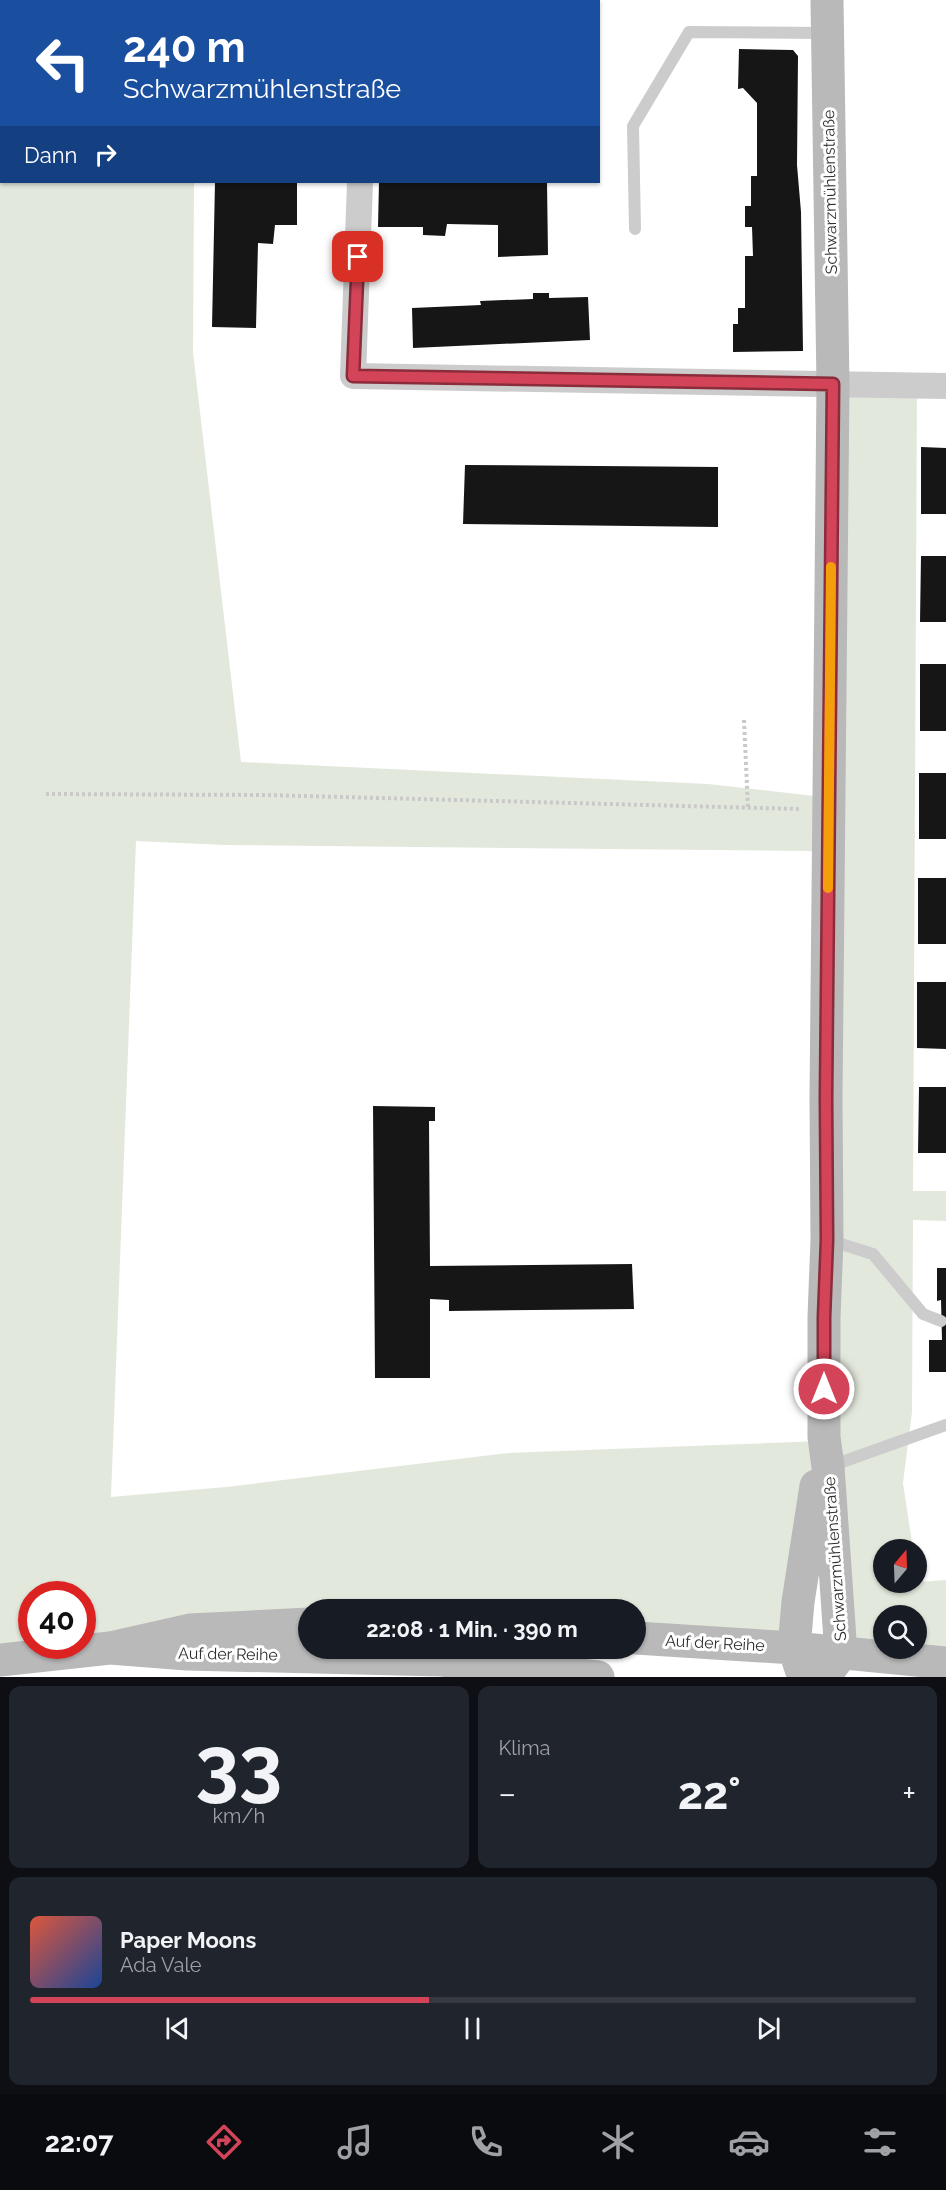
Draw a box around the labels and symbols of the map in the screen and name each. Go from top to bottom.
street label: Schwarzmühlenstraße [819,109,841,275]
pin [332,231,383,282]
position arrow [792,1357,856,1421]
street label: Schwarzmühlenstraße [820,1476,850,1642]
north arrow [873,1539,927,1593]
speed limit sign: 40 [18,1581,96,1659]
street label: Auf der Reihe [665,1631,765,1655]
street label: Auf der Reihe [178,1644,278,1664]

